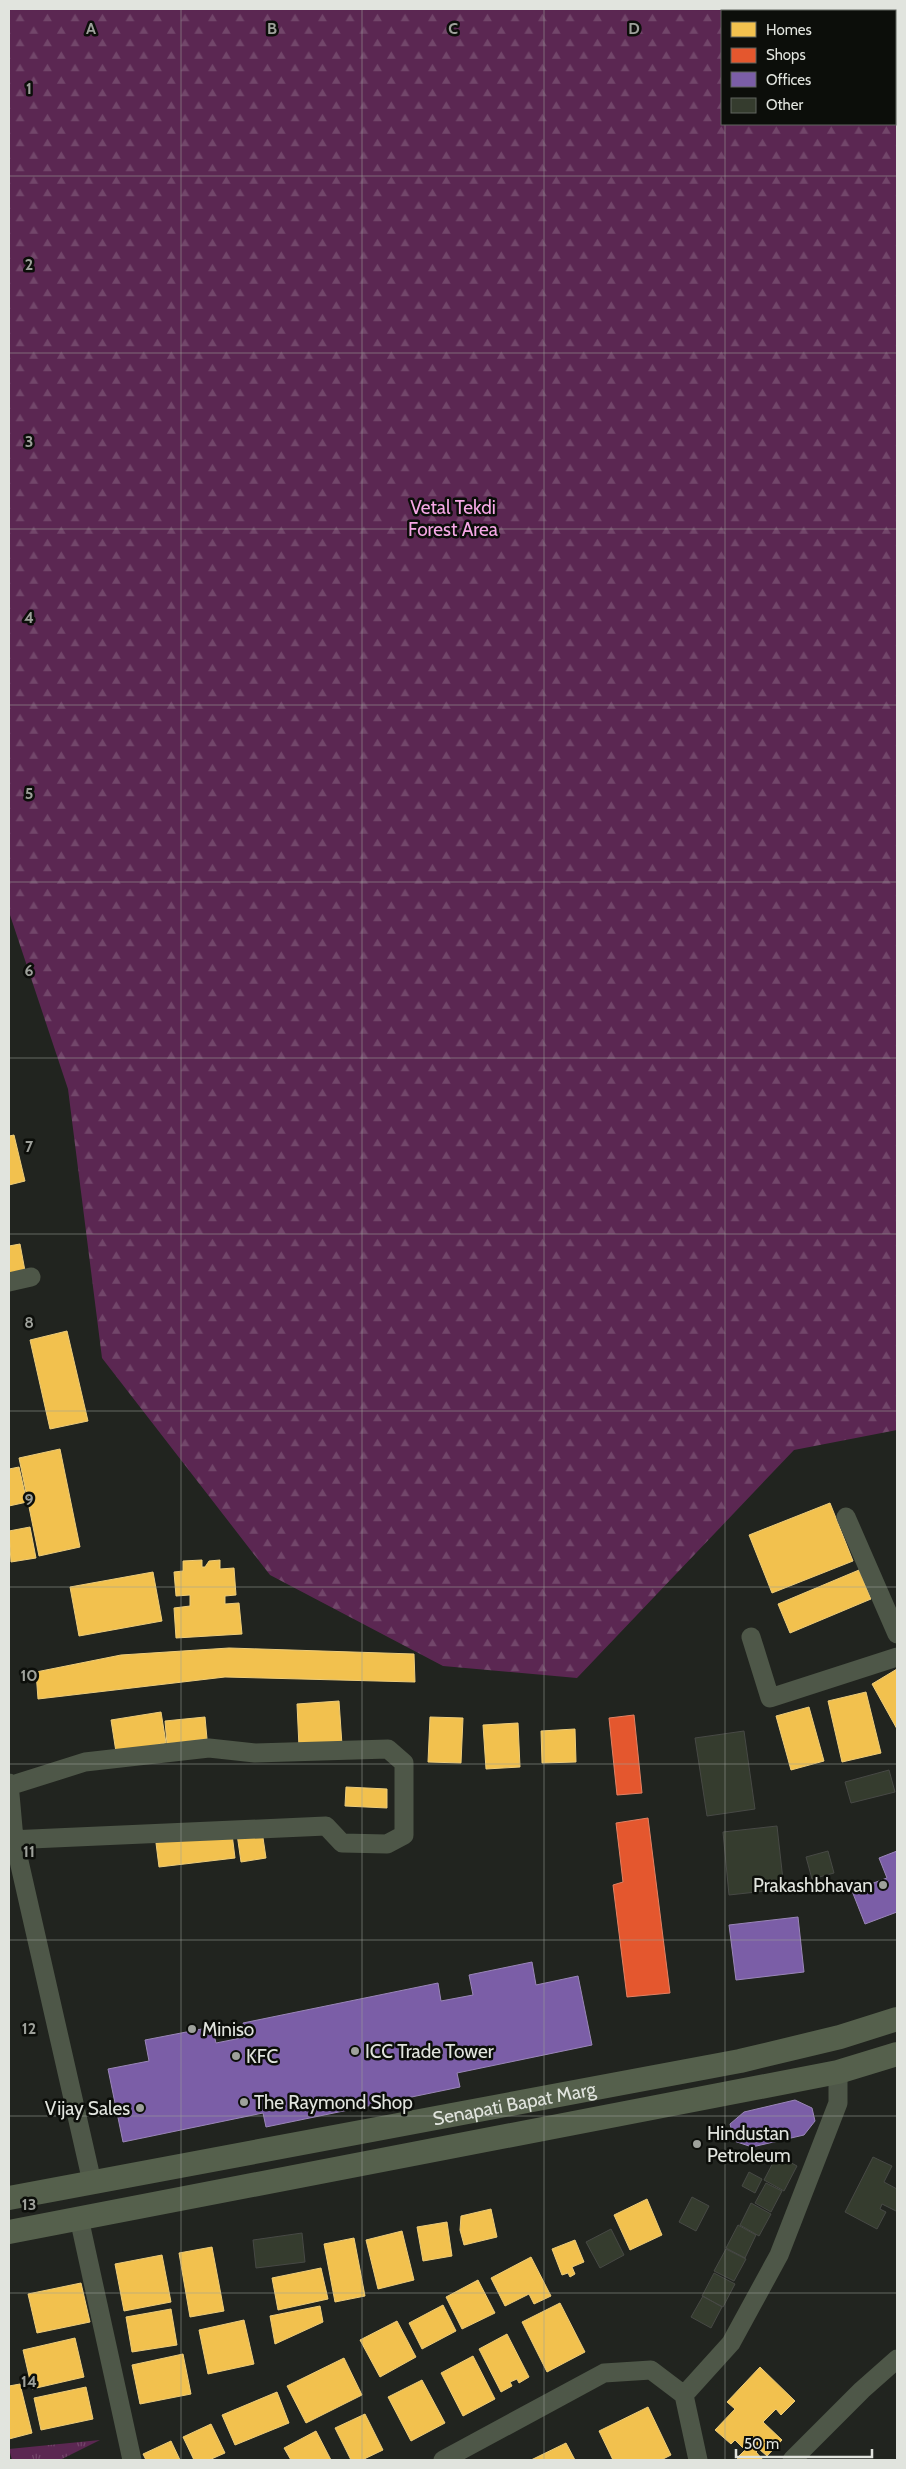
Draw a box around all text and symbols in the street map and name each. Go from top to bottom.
legend [721,10,896,125]
text: A [86,19,96,38]
text: B [267,19,277,38]
text: C [448,19,458,38]
text: D [628,19,640,38]
text: Homes [766,21,812,39]
text: Shops [766,46,806,64]
text: Offices [766,71,811,89]
text: 1 [26,79,32,98]
text: Other [766,96,803,114]
text: 2 [25,255,33,274]
text: 3 [25,432,33,451]
park label: Vetal Tekdi Forest Area [408,496,498,541]
text: 4 [24,608,34,627]
text: 5 [25,784,33,803]
text: 6 [25,961,34,980]
text: 7 [25,1137,34,1156]
text: 8 [24,1313,34,1332]
text: 9 [25,1490,34,1509]
text: 10 [20,1666,38,1685]
text: 11 [23,1842,35,1861]
place label: Prakashbhavan [753,1874,873,1897]
marker: Prakashbhavan [877,1879,889,1891]
place label: Miniso [202,2018,254,2041]
text: 12 [22,2019,36,2038]
marker: Miniso [186,2023,198,2035]
place label: ICC Trade Tower [365,2040,494,2063]
place label: KFC [246,2045,279,2068]
marker: ICC Trade Tower [349,2045,361,2057]
marker: KFC [230,2050,242,2062]
street label: Senapati Bapat Marg [431,2077,598,2130]
place label: The Raymond Shop [254,2091,413,2114]
marker: The Raymond Shop [238,2096,250,2108]
place label: Vijay Sales [45,2097,130,2120]
marker: Vijay Sales [134,2102,146,2114]
place label: Hindustan Petroleum [707,2122,791,2167]
marker: Hindustan Petroleum [691,2138,703,2150]
text: 13 [22,2195,36,2214]
text: 14 [21,2372,37,2391]
scale bar [736,2426,872,2458]
text: 50 m [744,2435,779,2453]

